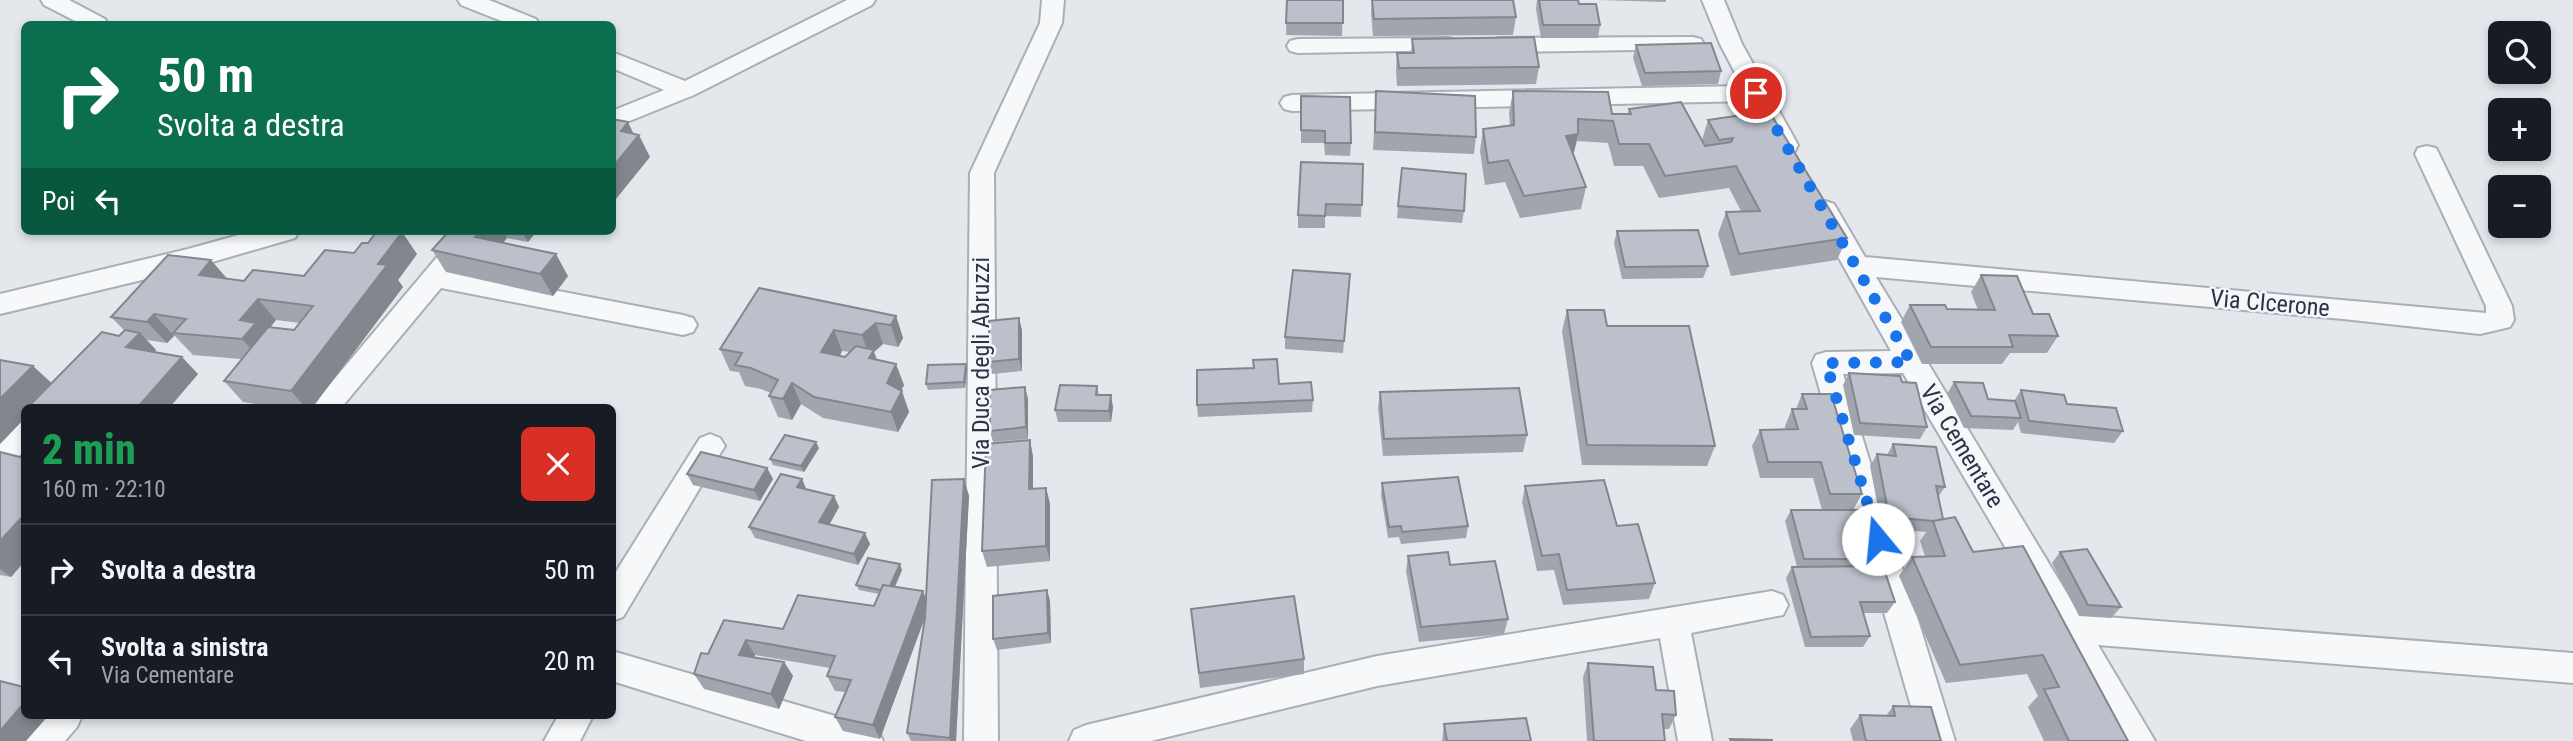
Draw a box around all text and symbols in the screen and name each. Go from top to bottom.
map controls [2488,21,2551,238]
button: search [2488,21,2551,84]
text: 50 m [157,47,254,104]
icon: right [42,49,133,140]
pin [1726,63,1786,123]
icon: arrive [1737,74,1775,112]
button: + [2488,98,2551,161]
text: Svolta a destra [157,106,345,144]
button: − [2488,175,2551,238]
icon: left [89,182,127,220]
text: Poi [42,186,75,216]
street label: Via Duca degli Abruzzi [967,257,995,469]
street label: Via CIcerone [2209,284,2331,322]
street label: Via Cementare [1914,379,2010,513]
text: 2 min [42,425,136,474]
button: close [521,427,595,501]
text: 160 m · 22:10 [42,476,166,503]
position arrow [1841,502,1915,576]
icon: right [42,551,80,589]
text: Svolta a destra [101,555,256,585]
text: 50 m [544,555,595,585]
text: Svolta a sinistra [101,632,268,662]
icon: left [42,642,80,680]
text: 20 m [544,646,595,676]
text: Via Cementare [101,662,234,689]

